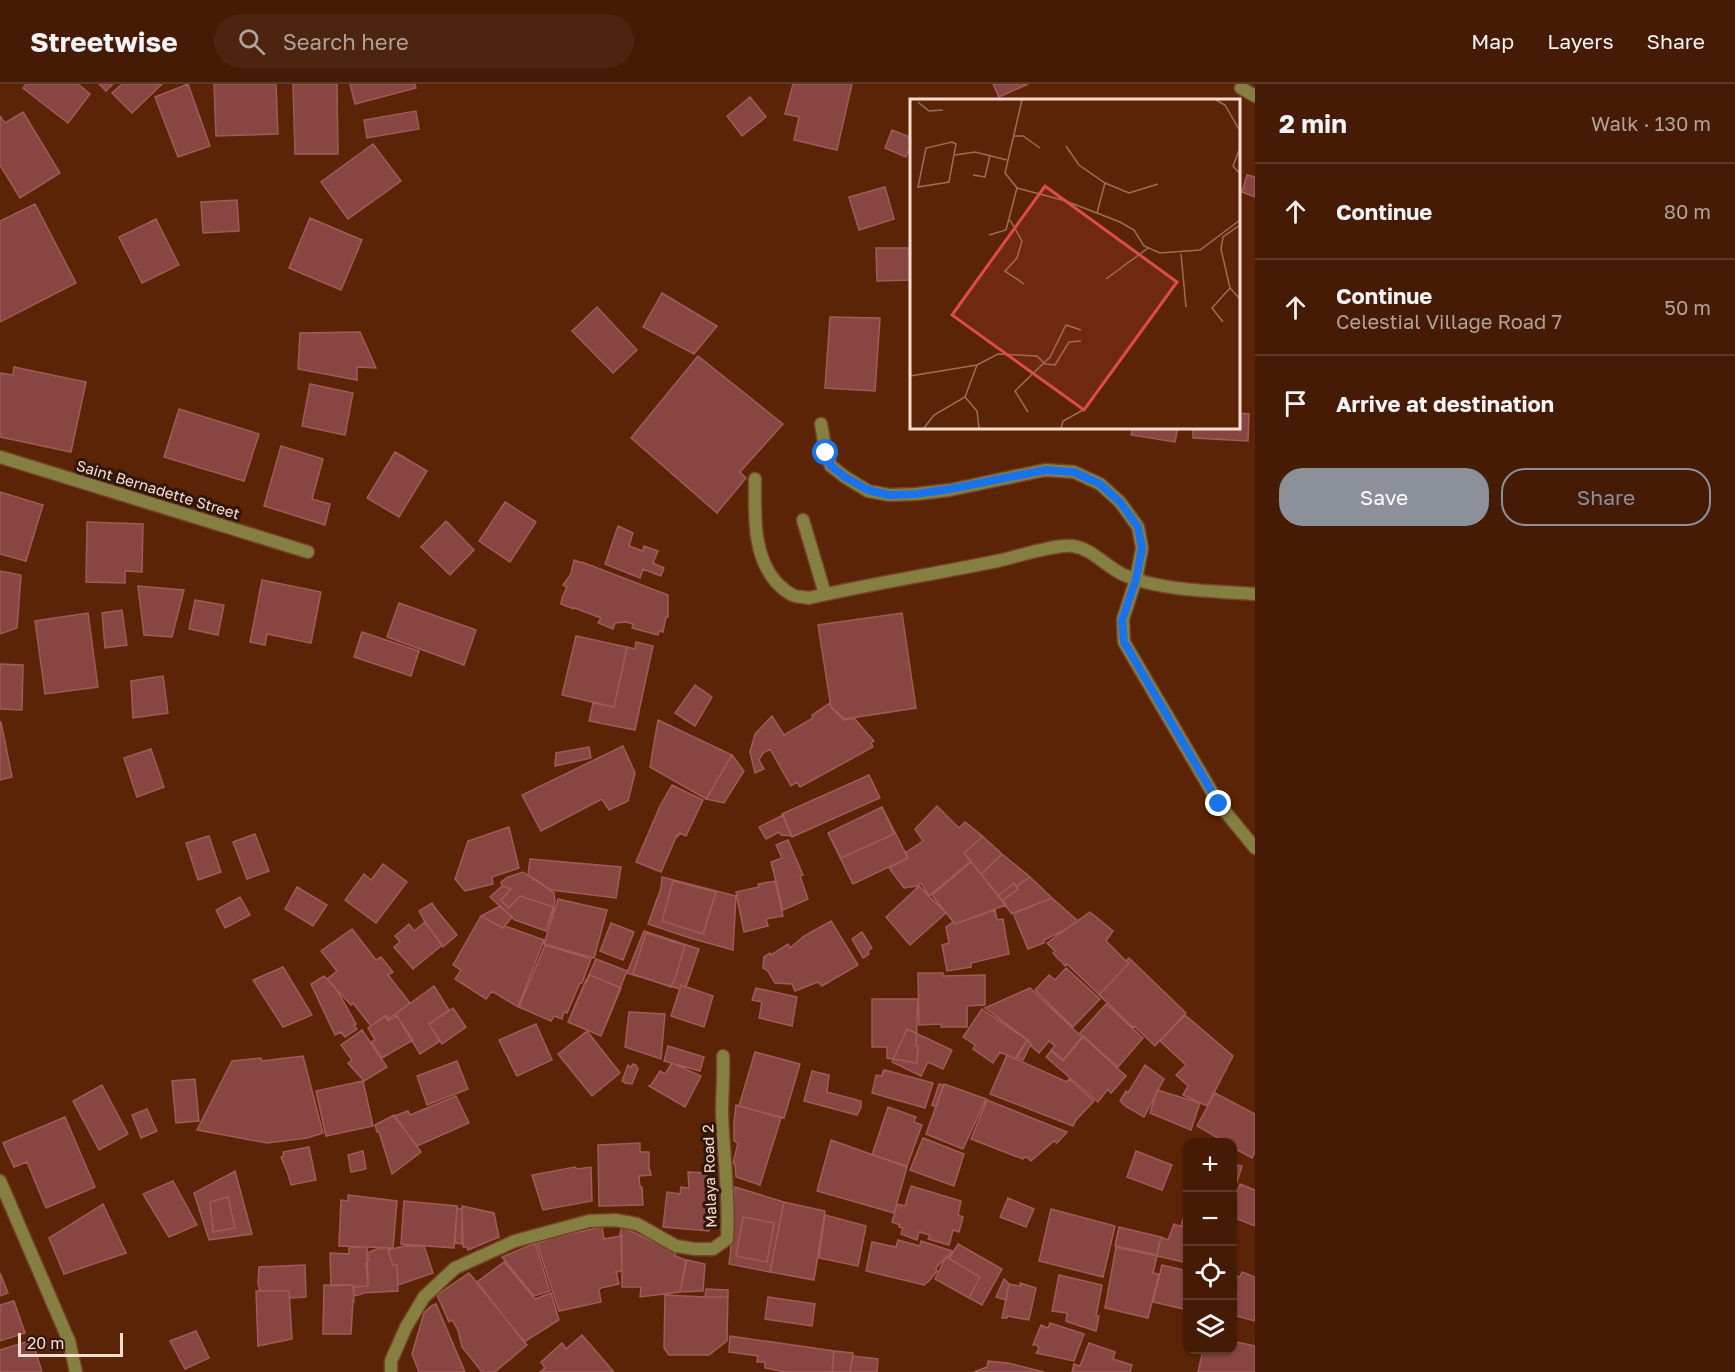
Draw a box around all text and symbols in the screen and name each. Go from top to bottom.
search box [214,14,634,68]
text: Streetwise [30,25,178,58]
icon: search [235,25,268,58]
text: Search here [283,28,409,55]
text: Map [1471,28,1514,54]
text: Layers [1547,28,1614,54]
text: Share [1647,28,1705,54]
inset map [910,99,1240,429]
text: 2 min [1279,108,1347,139]
text: Walk · 130 m [1591,111,1711,135]
icon: ahead [1279,195,1312,228]
text: Continue [1336,198,1432,225]
text: 80 m [1664,199,1711,223]
text: Continue [1336,282,1432,309]
icon: ahead [1279,291,1312,324]
text: 50 m [1664,295,1711,319]
text: Celestial Village Road 7 [1336,309,1562,333]
icon: arrive [1279,387,1312,420]
text: Arrive at destination [1336,390,1554,417]
route start [812,439,838,465]
street label: Saint Bernadette Street [74,456,242,522]
button: Save [1279,468,1489,526]
button: Share [1501,468,1711,526]
route end [1205,790,1231,816]
street label: Malaya Road 2 [698,1124,720,1228]
map controls [1183,1138,1237,1354]
button: + [1183,1138,1237,1192]
button: − [1183,1192,1237,1246]
button: locate [1183,1246,1237,1300]
button: layers [1183,1300,1237,1354]
scale bar [18,1330,123,1358]
text: 20 m [27,1333,64,1353]

